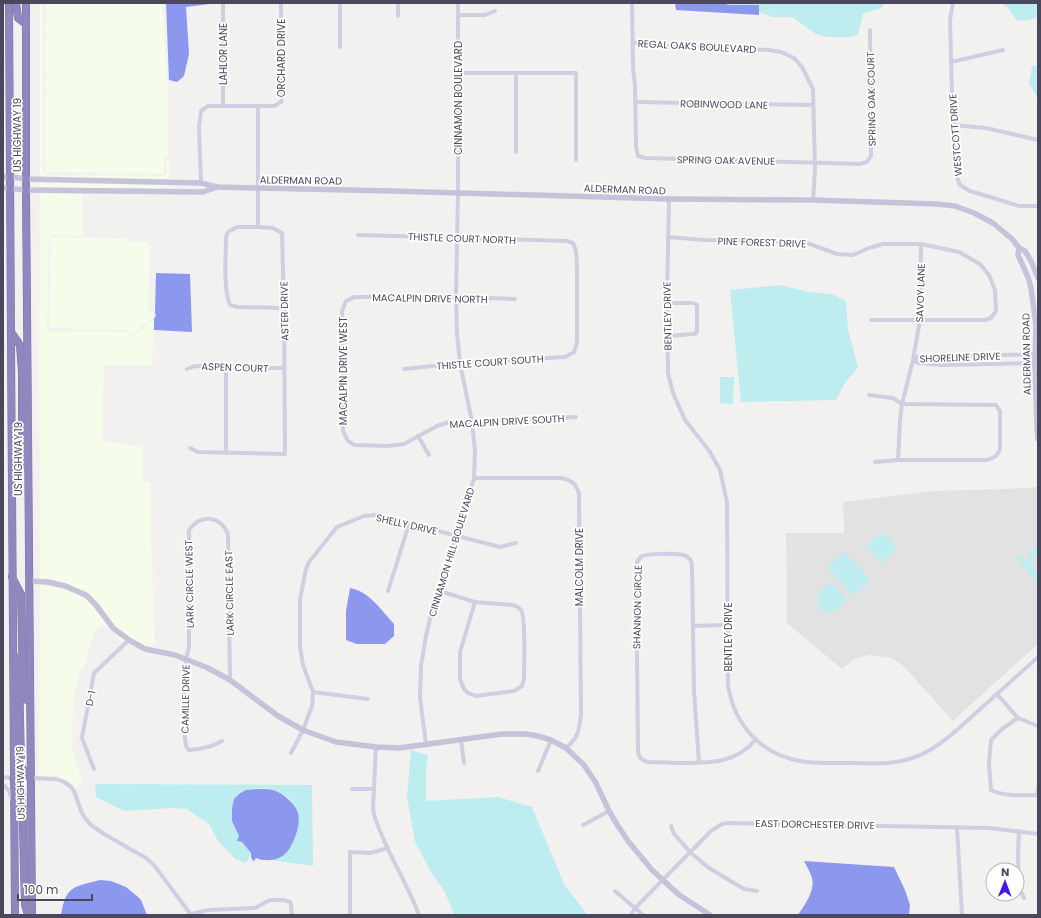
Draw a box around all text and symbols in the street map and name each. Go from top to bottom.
street label: ORCHARD DRIVE [274,19,289,97]
street label: LAHLOR LANE [216,23,231,85]
street label: REGAL OAKS BOULEVARD [637,36,757,57]
street label: CINNAMON BOULEVARD [451,41,466,155]
street label: SPRING OAK COURT [863,51,880,146]
street label: WESTCOTT DRIVE [945,93,966,177]
street label: ROBINWOOD LANE [680,96,768,113]
street label: US HIGHWAY 19 [10,98,25,172]
street label: SPRING OAK AVENUE [677,152,775,169]
street label: ALDERMAN ROAD [260,172,342,189]
street label: ALDERMAN ROAD [584,181,666,198]
street label: THISTLE COURT NORTH [408,229,516,248]
street label: PINE FOREST DRIVE [717,233,807,252]
street label: SAVOY LANE [912,263,929,323]
street label: ASTER DRIVE [276,281,293,341]
street label: BENTLEY DRIVE [659,281,676,351]
street label: MACALPIN DRIVE NORTH [372,290,488,307]
street label: ALDERMAN ROAD [1018,313,1035,395]
street label: MACALPIN DRIVE WEST [336,316,351,425]
street label: SHORELINE DRIVE [919,349,1001,366]
street label: THISTLE COURT SOUTH [436,351,544,374]
street label: ASPEN COURT [201,359,269,376]
street label: MACALPIN DRIVE SOUTH [449,411,565,432]
street label: US HIGHWAY 19 [11,422,26,496]
street label: CINNAMON HILL BOULEVARD [425,486,478,619]
street label: SHELLY DRIVE [375,510,439,539]
street label: MALCOLM DRIVE [572,528,587,606]
street label: LARK CIRCLE WEST [181,539,198,628]
street label: LARK CIRCLE EAST [221,550,238,636]
street label: SHANNON CIRCLE [629,565,646,649]
street label: BENTLEY DRIVE [721,602,736,672]
street label: CAMILLE DRIVE [177,664,194,734]
street label: D-1 [82,689,99,707]
street label: US HIGHWAY 19 [12,746,29,820]
street label: EAST DORCHESTER DRIVE [755,816,875,833]
north arrow [985,862,1025,902]
text: N [1001,864,1009,880]
scale bar [18,876,92,902]
text: 100 m [24,881,58,898]

